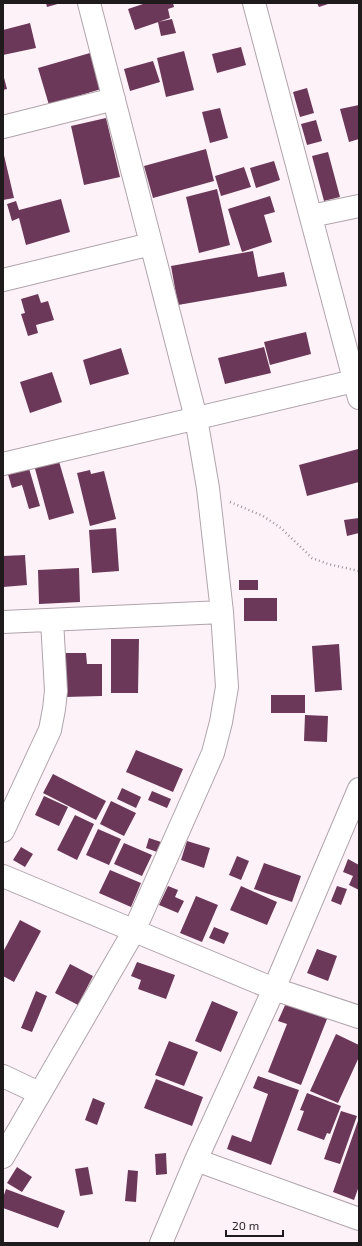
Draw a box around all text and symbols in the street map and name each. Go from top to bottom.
scale bar [226,1212,283,1238]
text: 20 m [232,1218,259,1232]

